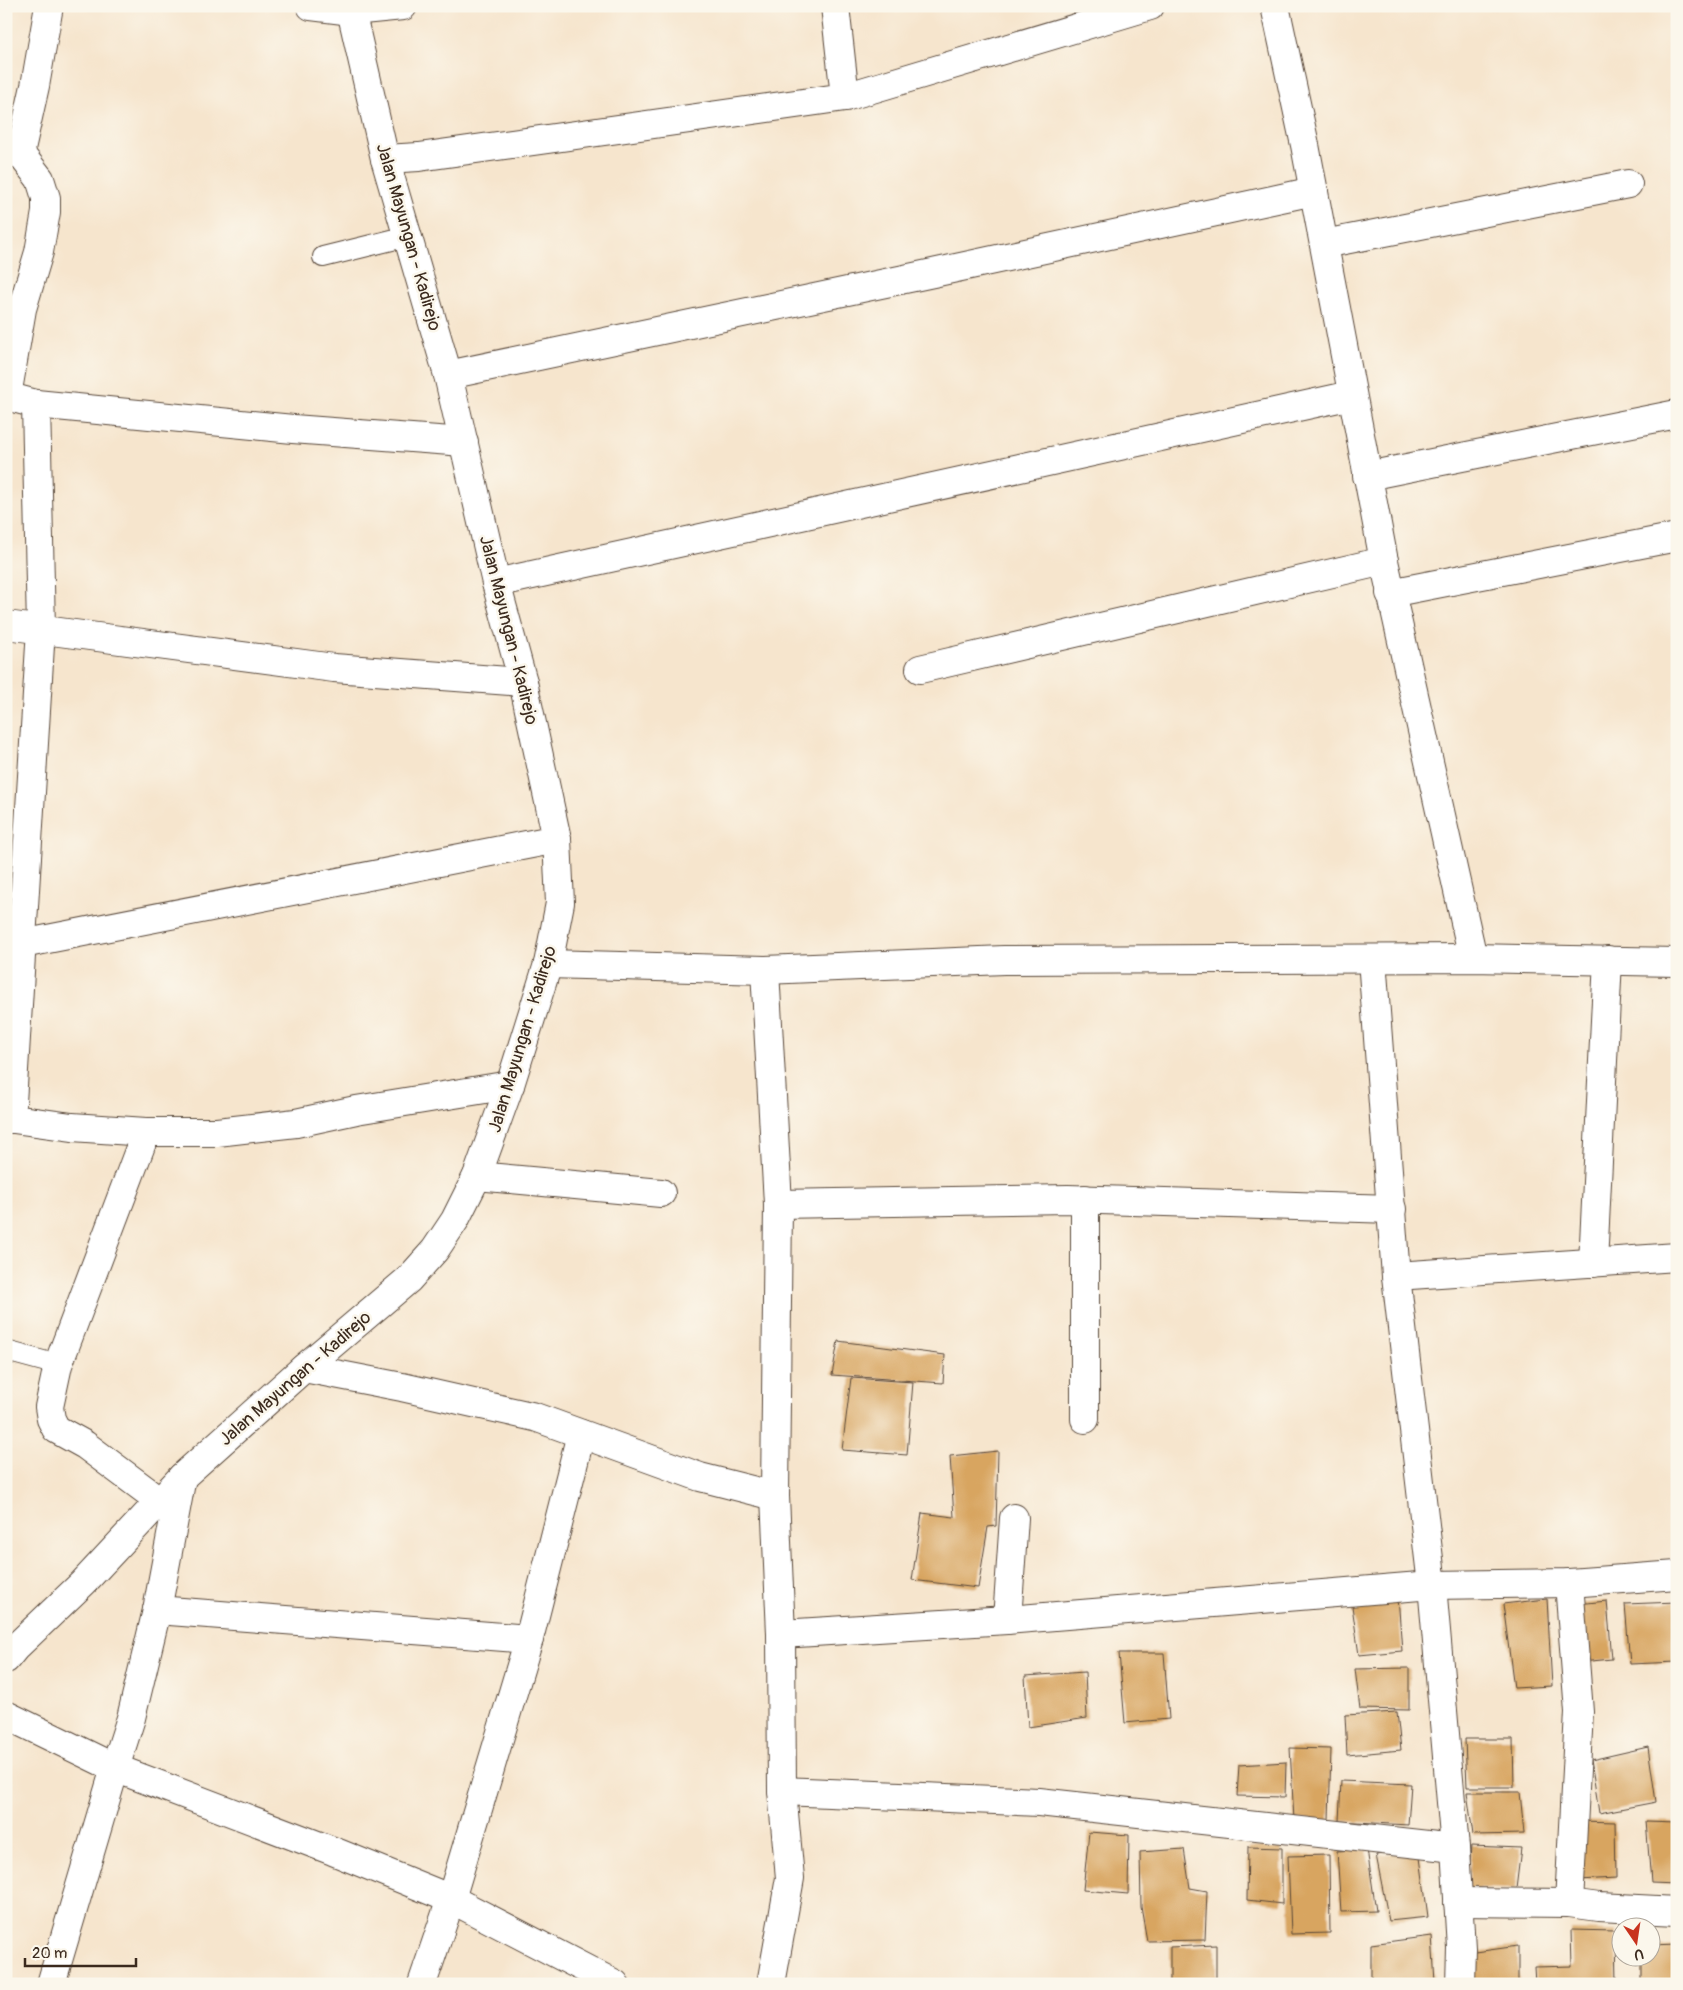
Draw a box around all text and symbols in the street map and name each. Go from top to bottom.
street label: Jalan Mayungan - Kadirejo [371,141,446,334]
street label: Jalan Mayungan - Kadirejo [474,533,543,727]
street label: Jalan Mayungan - Kadirejo [483,943,562,1135]
street label: Jalan Mayungan - Kadirejo [215,1306,376,1451]
north arrow [1610,1918,1660,1968]
scale bar [25,1935,136,1967]
text: 20 m [32,1944,67,1963]
text: U [1632,1945,1645,1964]

